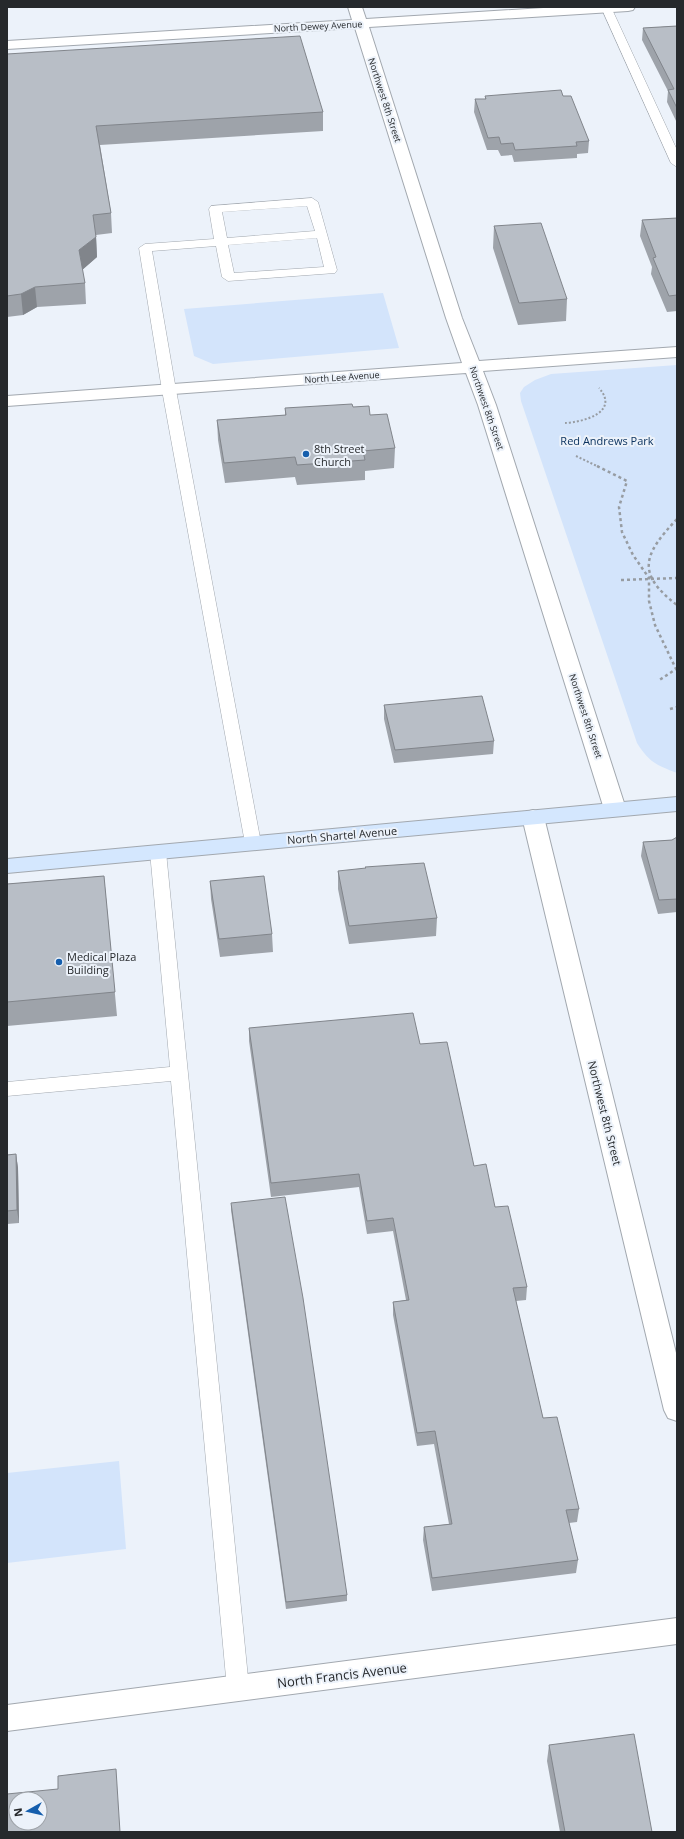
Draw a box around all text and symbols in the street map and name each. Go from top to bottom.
street label: North Dewey Avenue [273,17,363,35]
street label: Northwest 8th Street [365,56,405,144]
street label: Northwest 8th Street [467,364,507,452]
street label: North Lee Avenue [304,368,380,386]
park label: Red Andrews Park [560,433,654,448]
place label: 8th Street Church [314,441,365,469]
marker: 8th Street Church [301,449,311,459]
street label: Northwest 8th Street [566,672,606,760]
street label: North Shartel Avenue [286,823,398,847]
place label: Medical Plaza Building [67,949,136,977]
marker: Medical Plaza Building [54,957,64,967]
street label: Northwest 8th Street [585,1059,625,1167]
street label: North Francis Avenue [276,1658,408,1692]
north arrow [8,1791,48,1831]
text: N [10,1807,26,1818]

